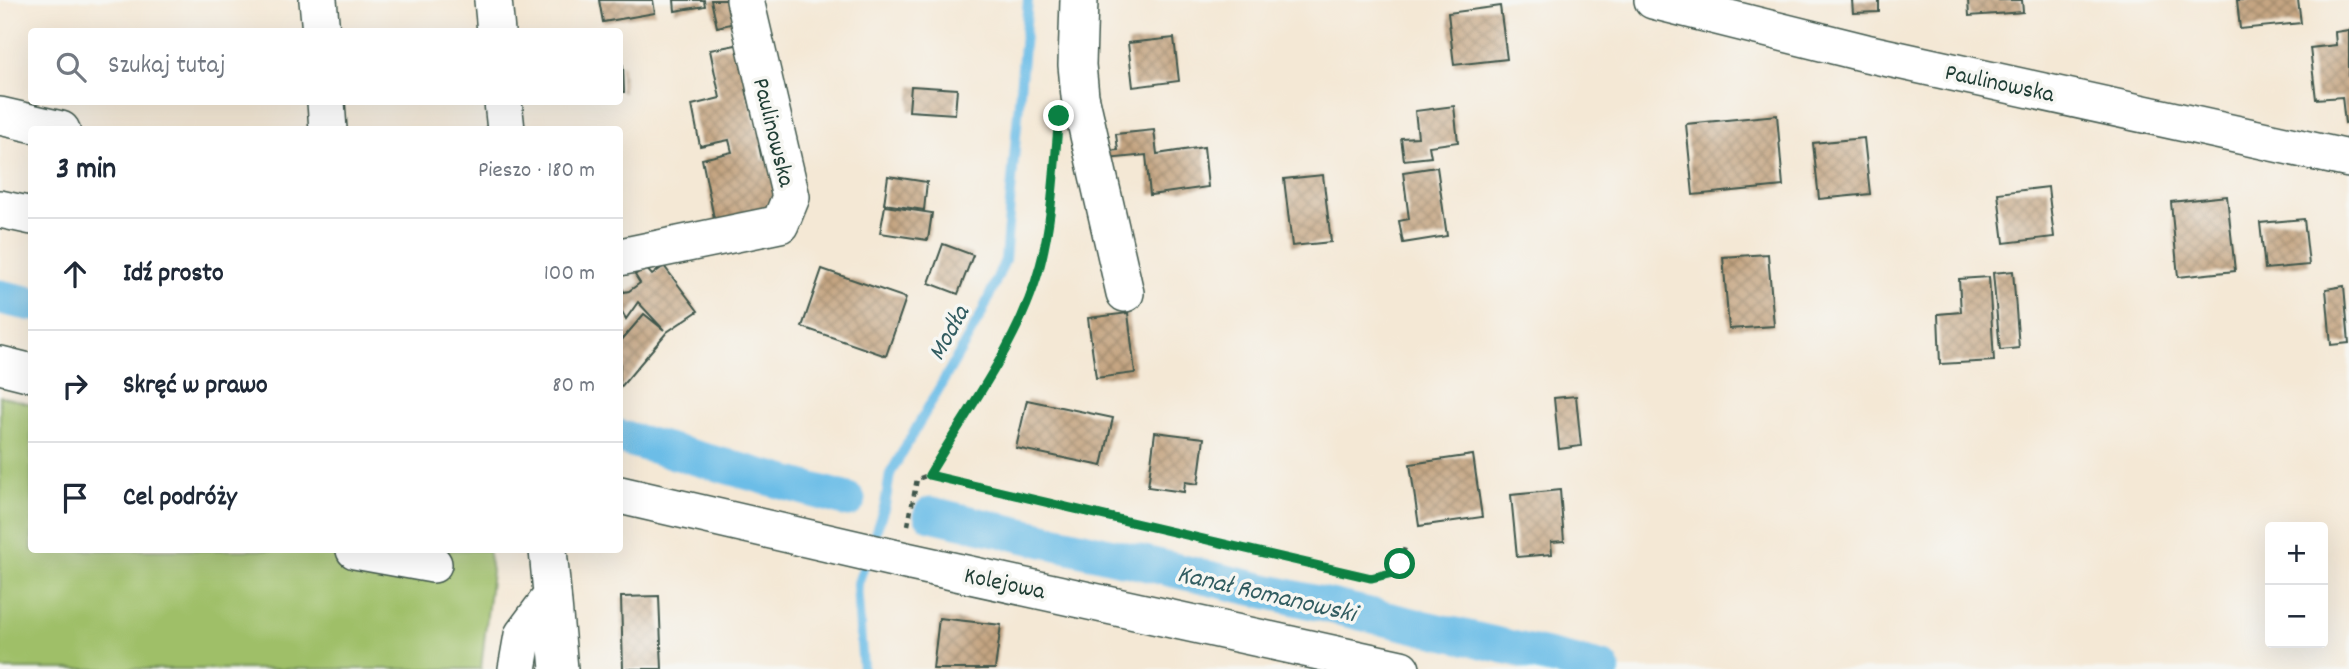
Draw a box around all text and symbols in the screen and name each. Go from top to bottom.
search box [28,28,623,105]
icon: search [52,48,90,86]
text: Szukaj tutaj [108,48,226,85]
street label: Paulinowska [1942,57,2058,113]
street label: Paulinowska [742,75,802,191]
route end [1043,100,1074,131]
text: 3 min [56,150,116,193]
text: Pieszo · 180 m [478,155,595,188]
icon: ahead [56,255,94,293]
text: Idź prosto [123,256,224,293]
text: 100 m [544,258,595,291]
water label: Modła [920,298,981,368]
icon: right [56,367,94,405]
text: Skręć w prawo [123,368,267,405]
text: 80 m [552,370,595,403]
icon: arrive [56,479,94,517]
text: Cel podróży [123,480,237,517]
map controls [2265,522,2328,648]
button: + [2265,522,2328,585]
route start [1384,548,1415,579]
water label: Kanał Romanowski [1173,557,1363,635]
street label: Kolejowa [961,560,1049,610]
button: − [2265,585,2328,648]

